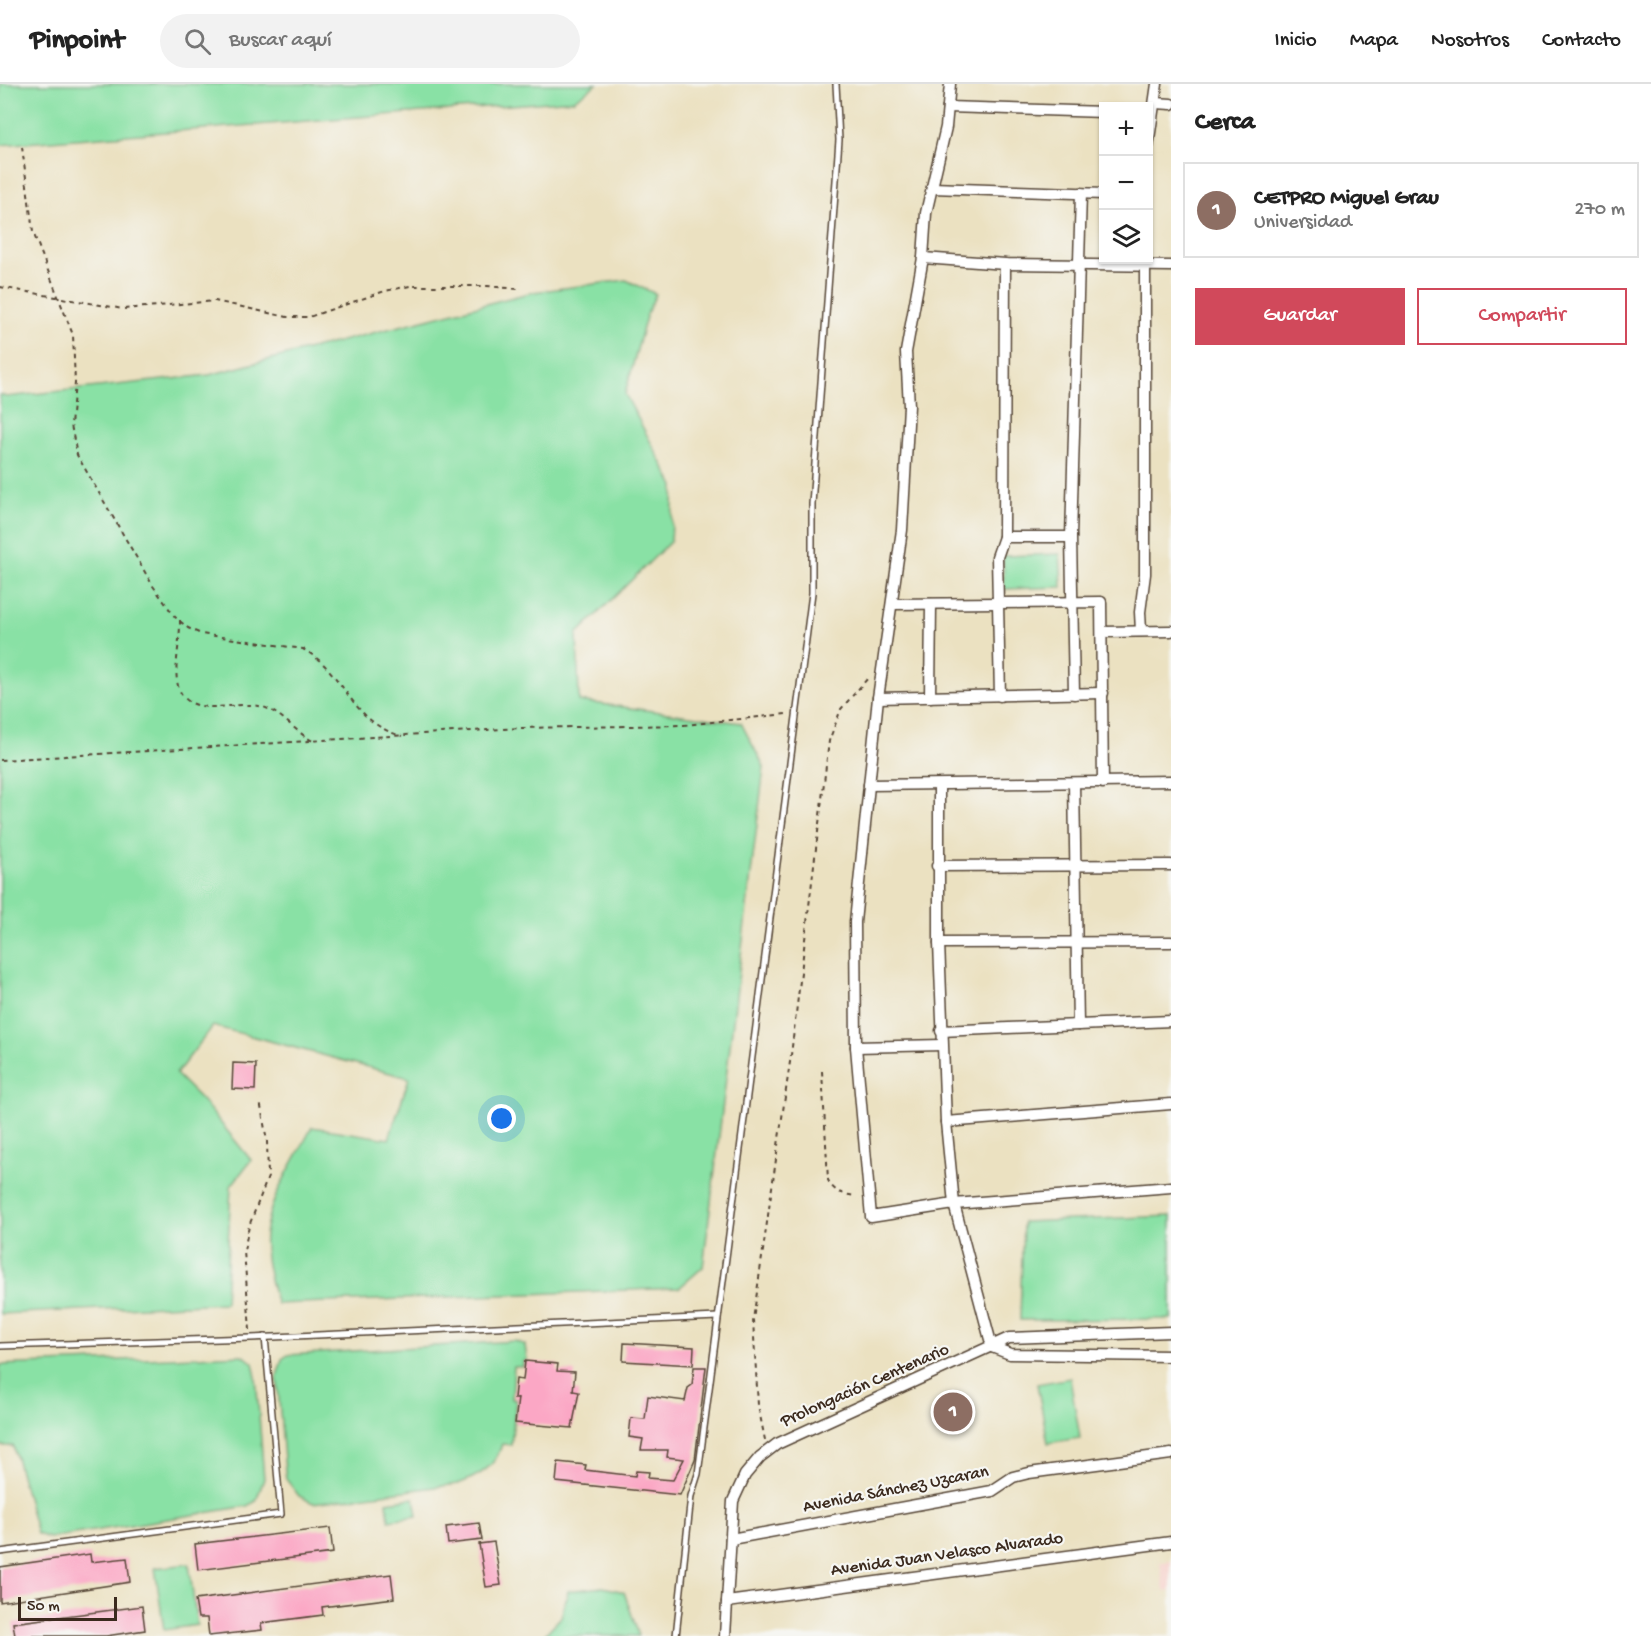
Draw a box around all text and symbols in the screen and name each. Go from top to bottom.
search box [160,14,580,68]
text: Pinpoint [30,25,124,58]
icon: search [181,25,214,58]
text: Buscar aquí [229,28,332,54]
text: Inicio [1275,29,1317,54]
text: Mapa [1350,29,1398,54]
text: Nosotros [1431,29,1509,54]
text: Contacto [1542,29,1621,54]
map controls [1099,102,1153,264]
button: + [1099,102,1153,156]
text: Cerca [1195,108,1255,139]
button: − [1099,156,1153,210]
text: CETPRO Miguel Grau [1254,186,1439,212]
text: 1 [1212,199,1221,222]
text: 270 m [1575,199,1625,222]
button: layers [1099,210,1153,264]
text: Universidad [1254,212,1352,235]
button: Guardar [1195,288,1405,345]
button: Compartir [1417,288,1627,345]
your location [487,1104,516,1133]
street label: Prolongación Centenario [777,1339,953,1433]
pin: 1 [934,1390,972,1434]
street label: Avenida Sánchez Uzcaran [801,1462,991,1518]
street label: Avenida Juan Velasco Alvarado [830,1528,1064,1582]
scale bar [18,1594,117,1622]
text: 50 m [27,1598,60,1617]

